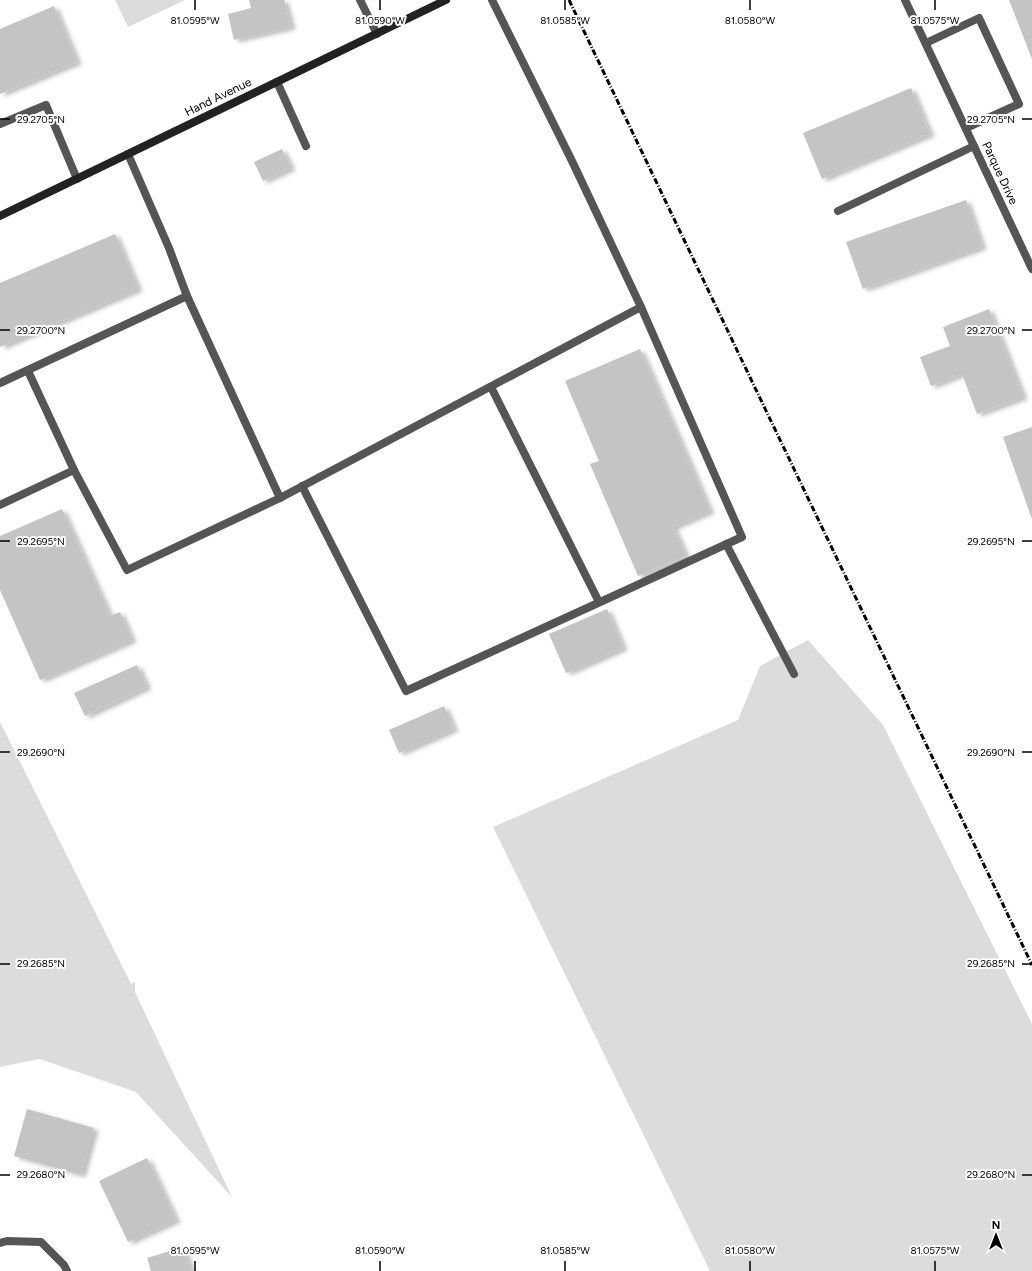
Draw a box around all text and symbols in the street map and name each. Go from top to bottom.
text: 81.0595°W [170,14,220,27]
text: 81.0590°W [355,14,405,27]
text: 81.0585°W [540,14,590,27]
text: 81.0580°W [725,14,776,27]
text: 81.0575°W [911,14,960,27]
street label: Hand Avenue [182,75,254,119]
text: 29.2705°N [17,113,65,126]
text: 29.2705°N [967,113,1015,126]
street label: Parque Drive [979,139,1021,207]
text: 29.2700°N [17,324,65,337]
text: 29.2700°N [967,324,1015,337]
text: 29.2695°N [17,535,65,548]
text: 29.2695°N [967,535,1015,548]
text: 29.2690°N [17,746,65,759]
text: 29.2690°N [967,746,1015,759]
text: 29.2685°N [17,957,65,970]
text: 29.2685°N [967,957,1015,970]
text: 29.2680°N [17,1168,65,1181]
text: 29.2680°N [967,1168,1015,1181]
north arrow [976,1215,1016,1255]
text: N [992,1219,1000,1232]
text: 81.0595°W [170,1244,220,1257]
text: 81.0590°W [355,1244,405,1257]
text: 81.0585°W [540,1244,590,1257]
text: 81.0580°W [725,1244,776,1257]
text: 81.0575°W [911,1244,960,1257]

